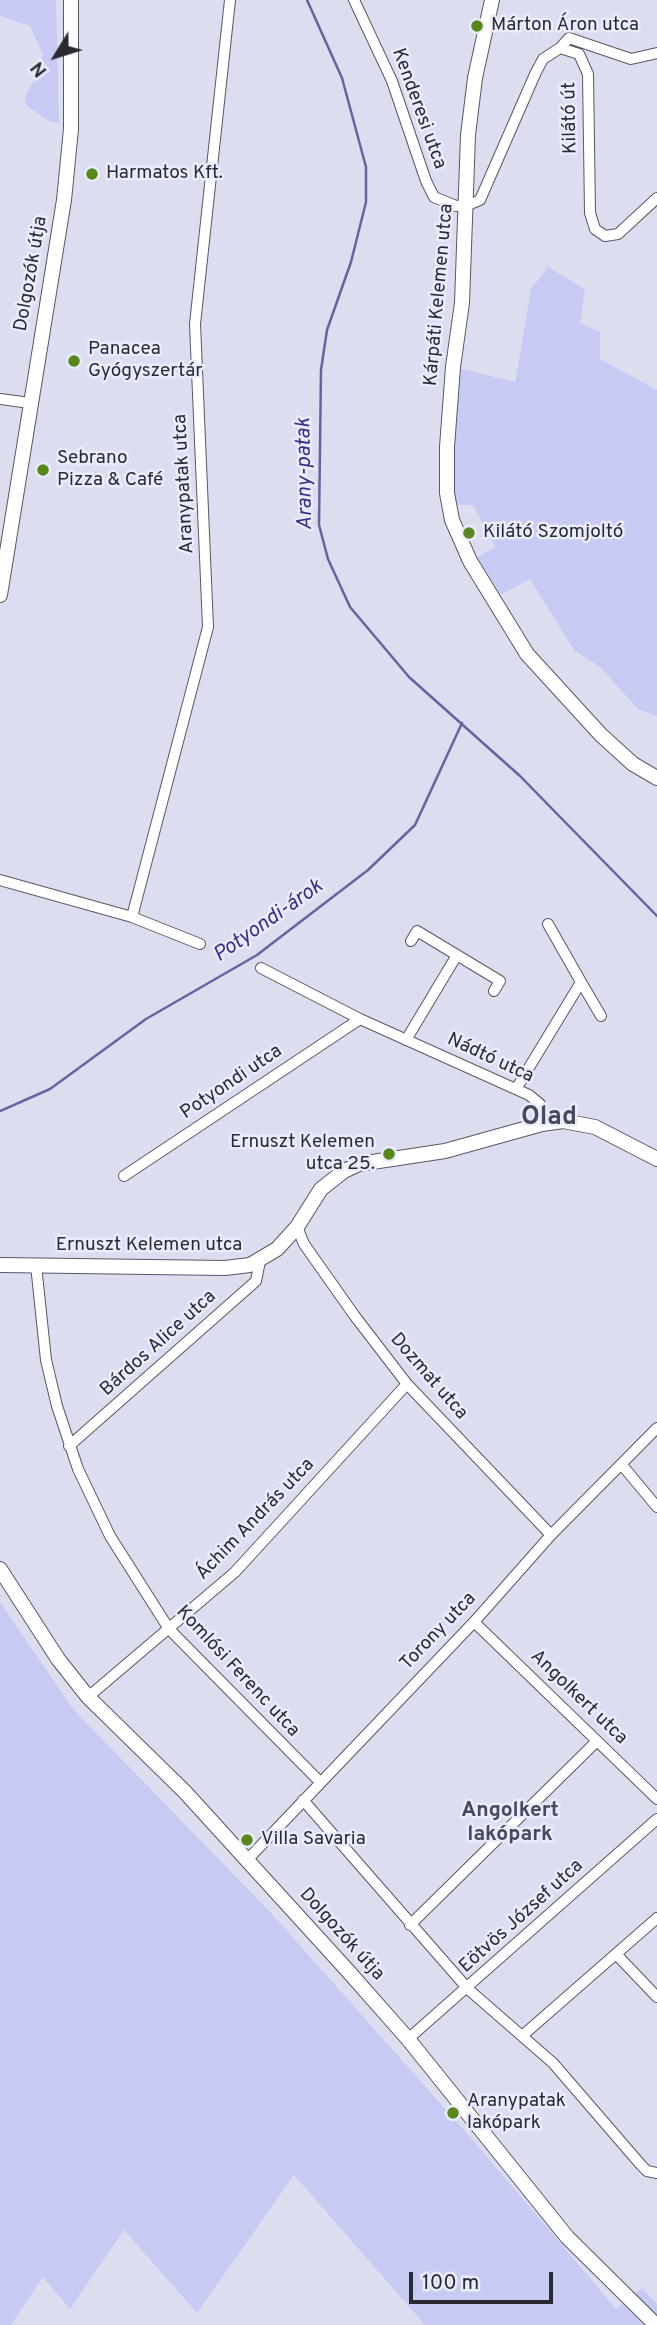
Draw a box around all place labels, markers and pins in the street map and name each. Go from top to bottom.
place label: Márton Áron utca [491,15,639,37]
marker: Márton Áron utca [469,18,485,34]
place label: Harmatos Kft. [106,163,223,185]
marker: Harmatos Kft. [84,166,100,182]
place label: Panacea Gyógyszertár [88,339,203,383]
marker: Panacea Gyógyszertár [66,353,82,369]
place label: Sebrano Pizza & Café [57,448,163,492]
marker: Sebrano Pizza & Café [35,462,51,478]
place label: Kilátó Szomjoltó [483,522,623,544]
marker: Kilátó Szomjoltó [461,525,477,541]
place label: Ernuszt Kelemen utca 25. [230,1132,375,1176]
marker: Ernuszt Kelemen utca 25. [381,1146,397,1162]
place label: Villa Savaria [261,1829,366,1851]
marker: Villa Savaria [239,1832,255,1848]
place label: Aranypatak lakópark [467,2091,566,2135]
marker: Aranypatak lakópark [445,2105,461,2121]

